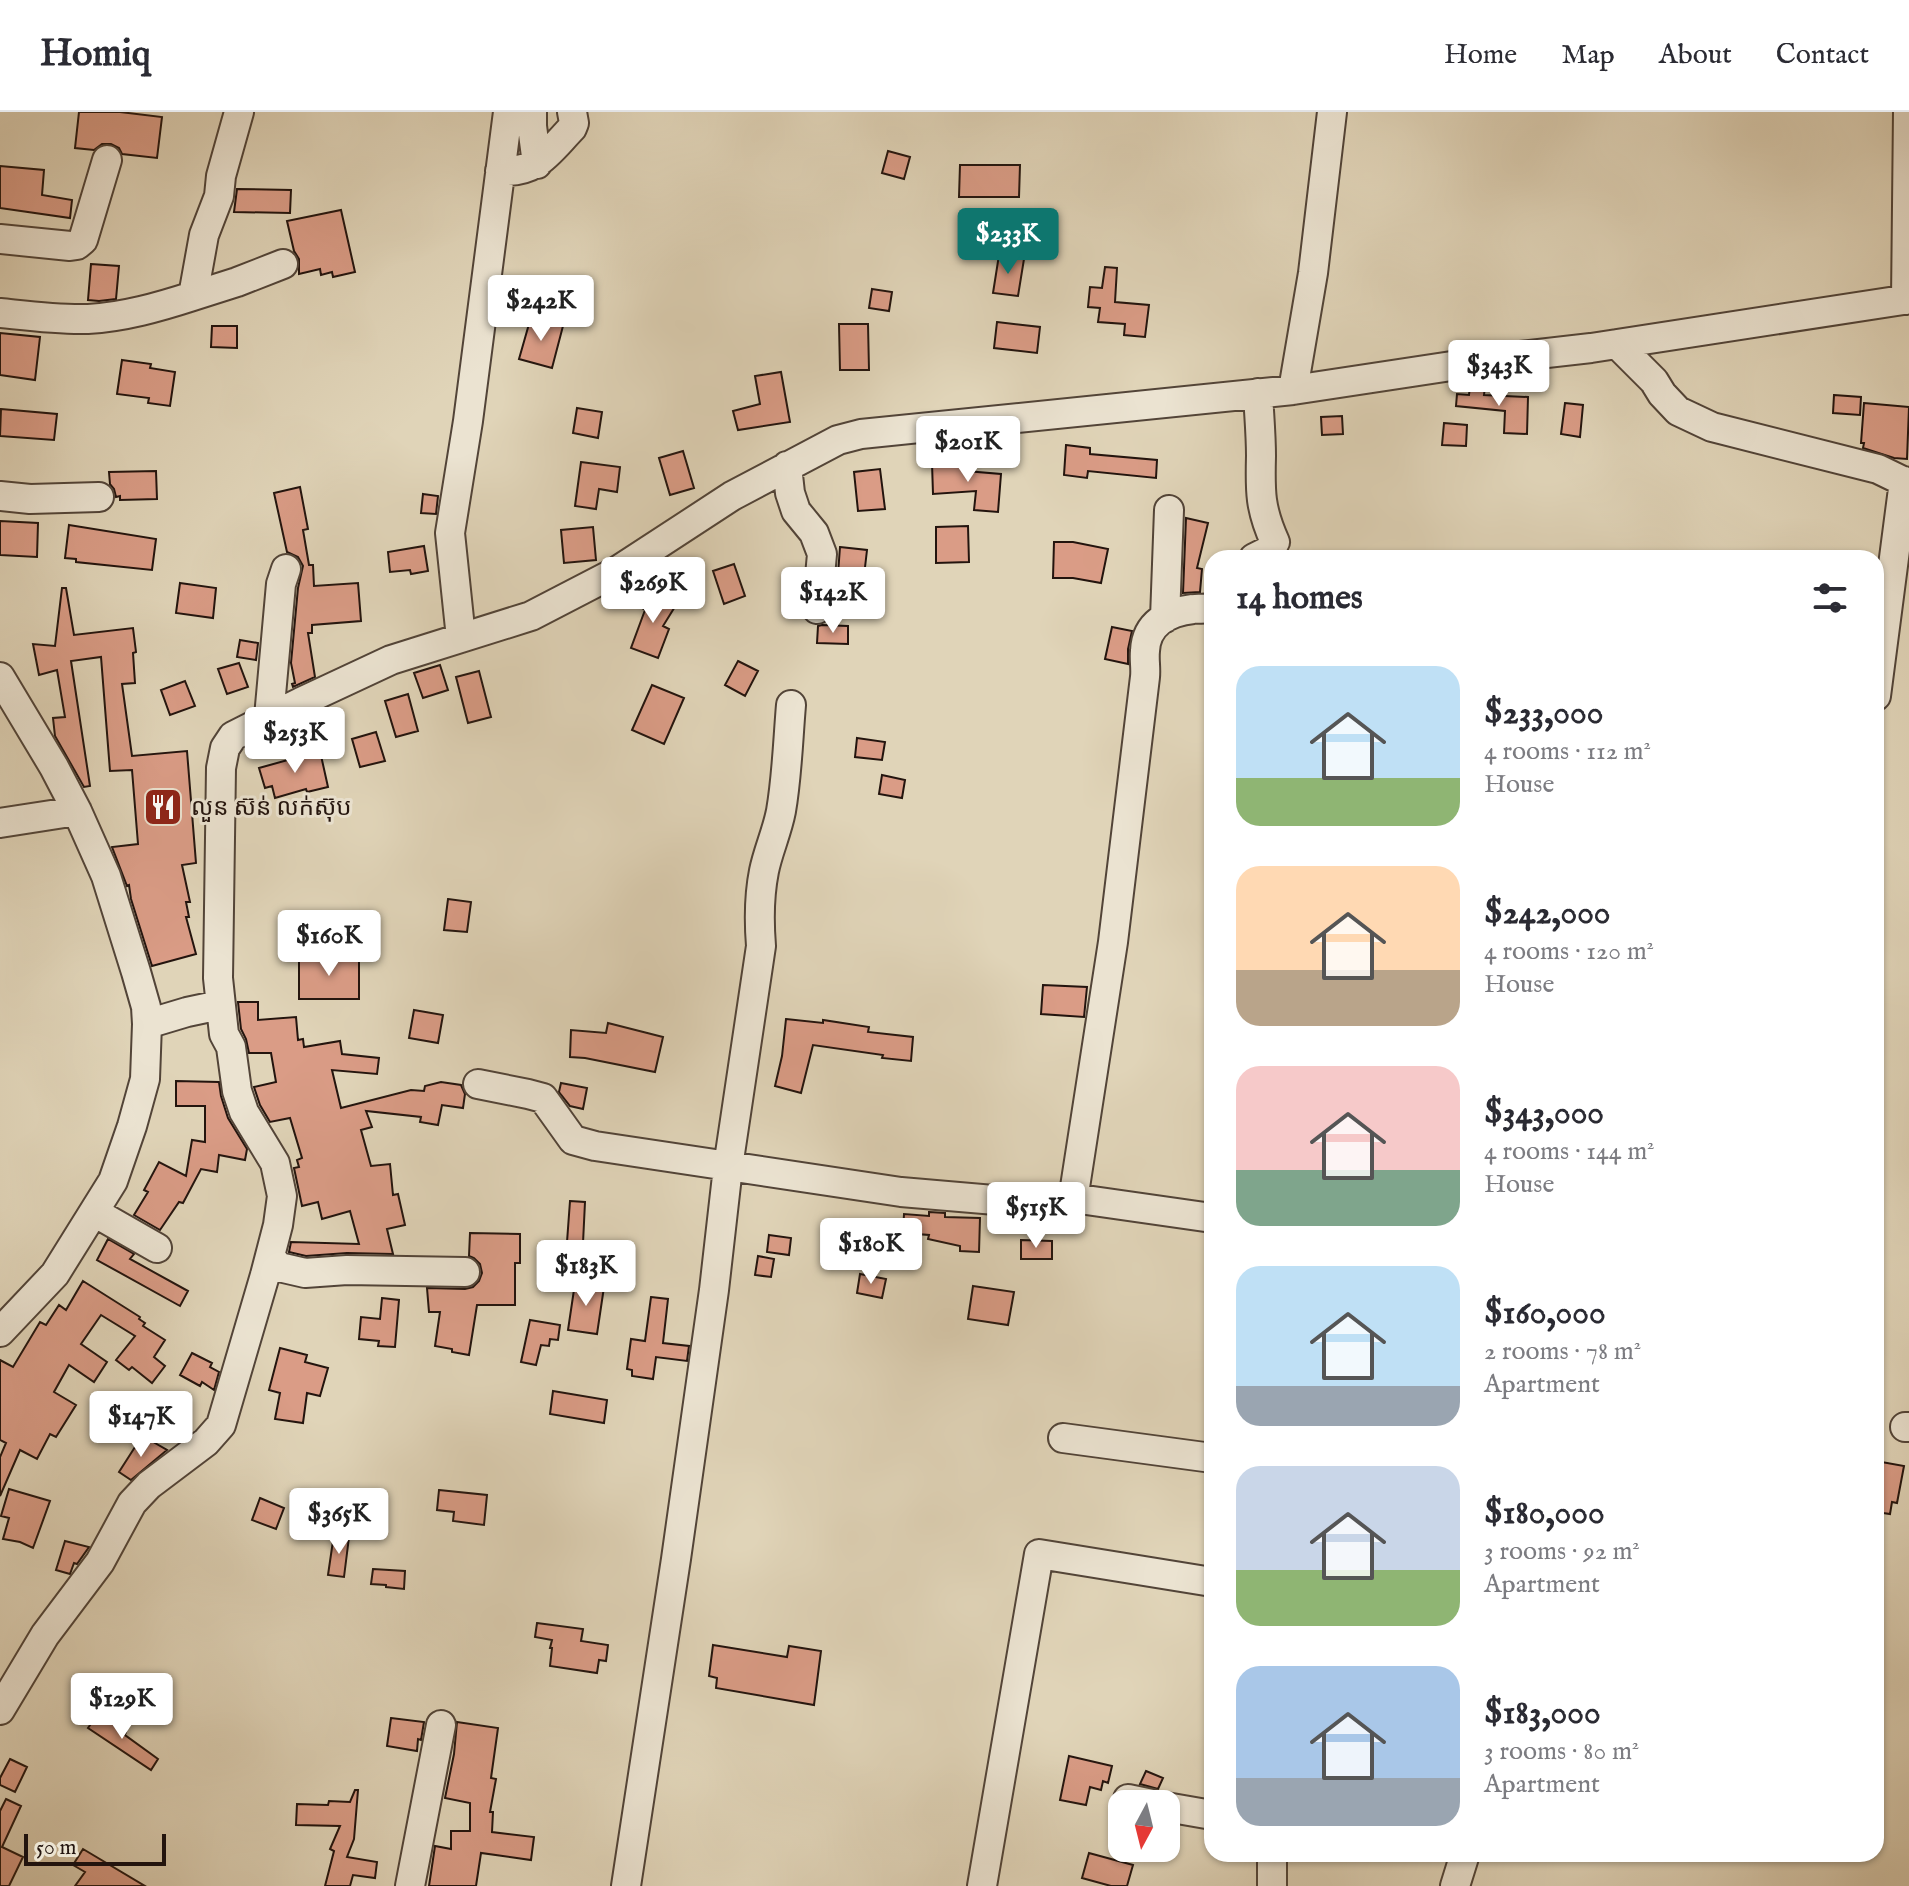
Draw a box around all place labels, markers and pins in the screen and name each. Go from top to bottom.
pin: $233K [952,208,1064,276]
pin: $242K [485,275,597,343]
pin: $343K [1443,340,1555,408]
pin: $201K [912,416,1024,484]
pin: $269K [597,557,709,625]
pin: $142K [777,567,889,635]
pin: $253K [239,707,351,775]
restaurant icon: លួន ស៊ន់ លក់ស៊ុប [142,786,184,828]
place label: លួន ស៊ន់ លក់ស៊ុប [191,793,352,824]
pin: $160K [273,910,385,978]
pin: $515K [980,1182,1092,1250]
pin: $180K [815,1218,927,1286]
pin: $183K [530,1240,642,1308]
pin: $147K [85,1391,197,1459]
pin: $365K [283,1488,395,1556]
pin: $129K [66,1673,178,1741]

